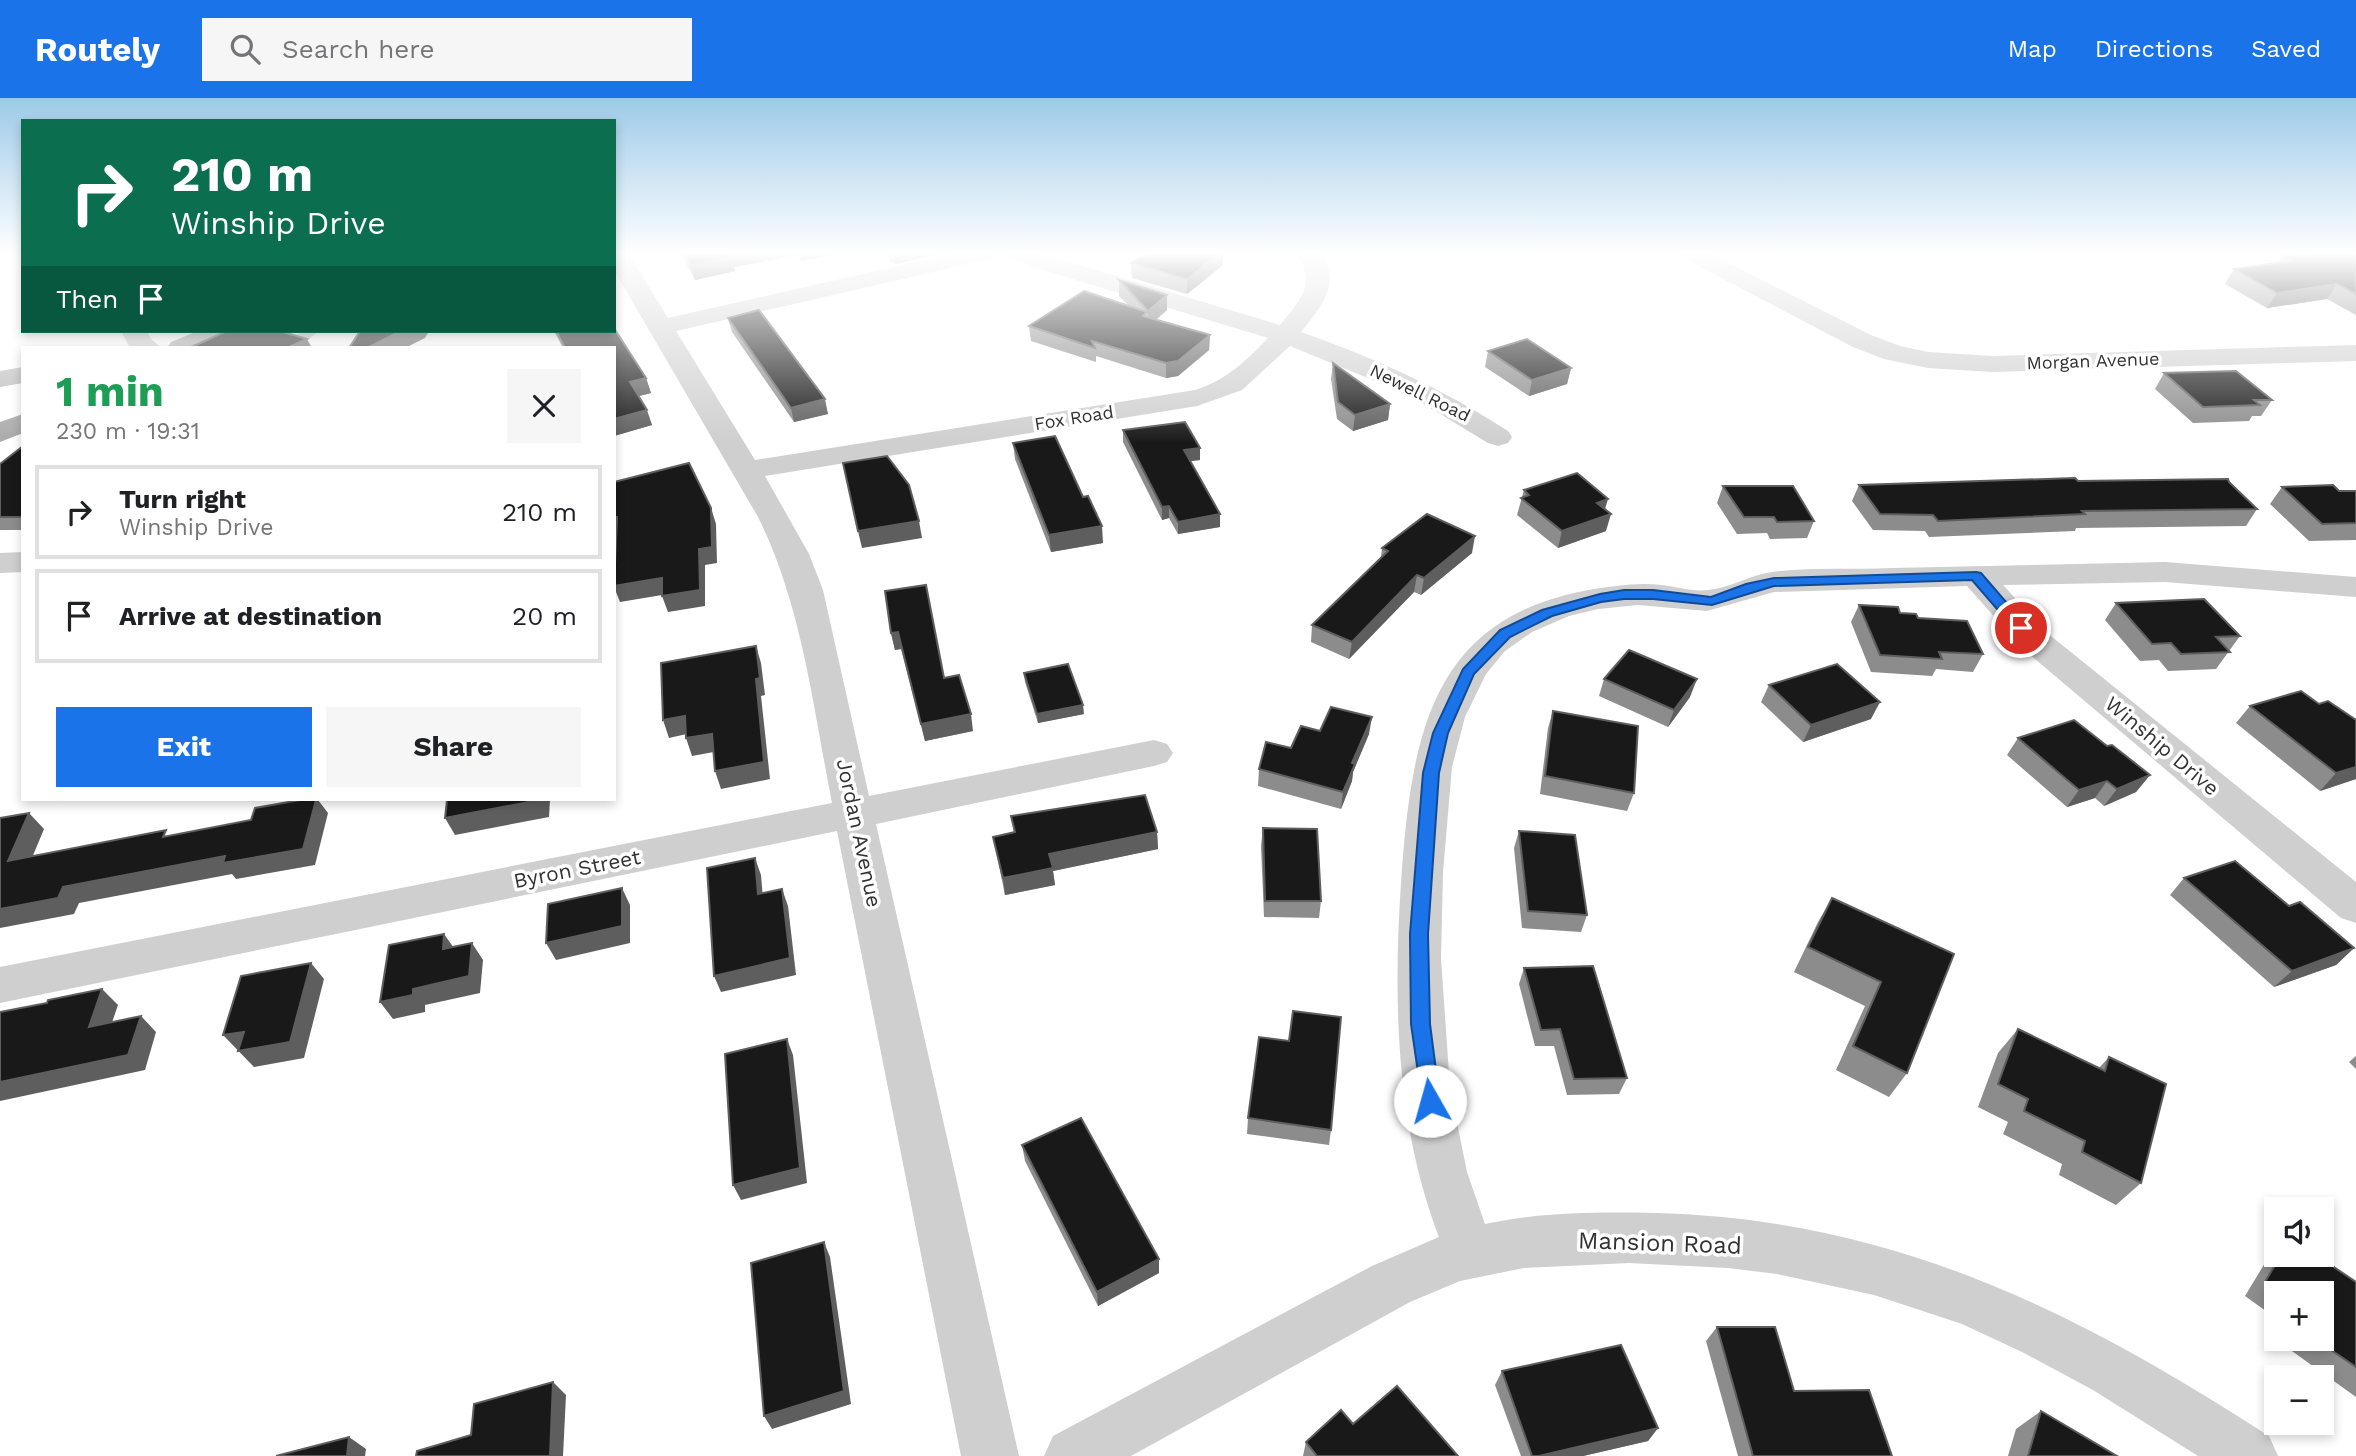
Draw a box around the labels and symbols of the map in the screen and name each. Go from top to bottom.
street label: Morgan Avenue [2026,348,2160,373]
street label: Newell Road [1367,359,1474,426]
street label: Fox Road [1033,401,1115,434]
pin [1991,598,2051,658]
street label: Winship Drive [2100,691,2224,801]
street label: Jordan Avenue [832,756,887,909]
street label: Byron Street [511,844,643,893]
position arrow [1393,1064,1467,1138]
street label: Mansion Road [1578,1226,1742,1260]

